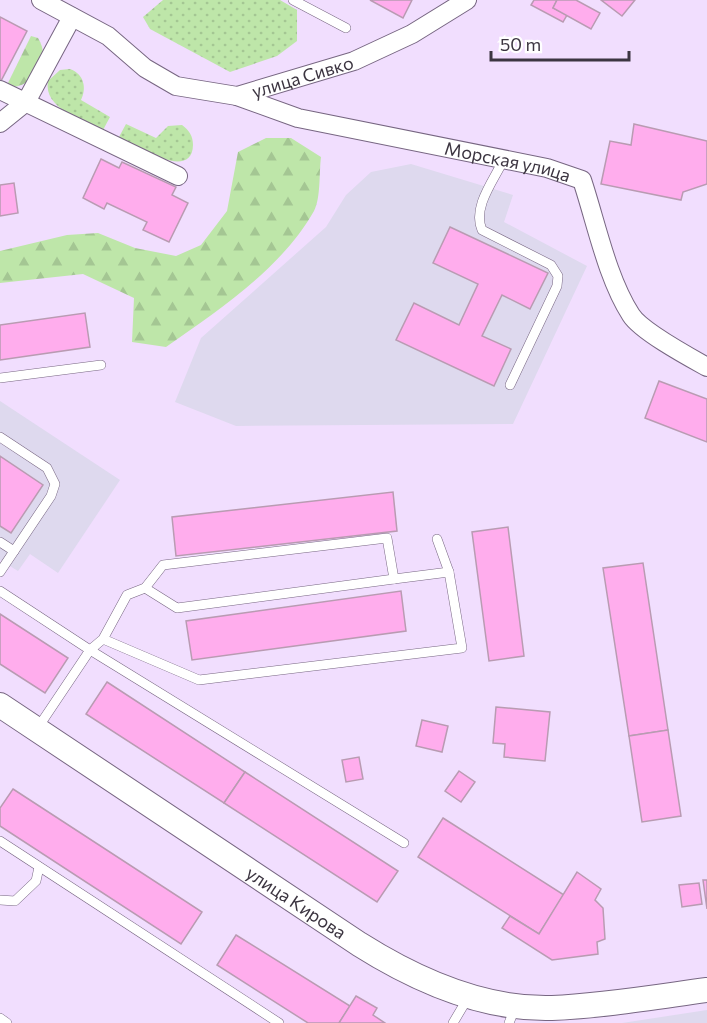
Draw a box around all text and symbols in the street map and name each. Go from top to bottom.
scale bar [491,24,629,62]
text: 50 m [500,33,541,55]
street label: улица Сивко [249,51,356,102]
street label: Морская улица [443,137,574,186]
street label: улица Кирова [242,861,350,943]

